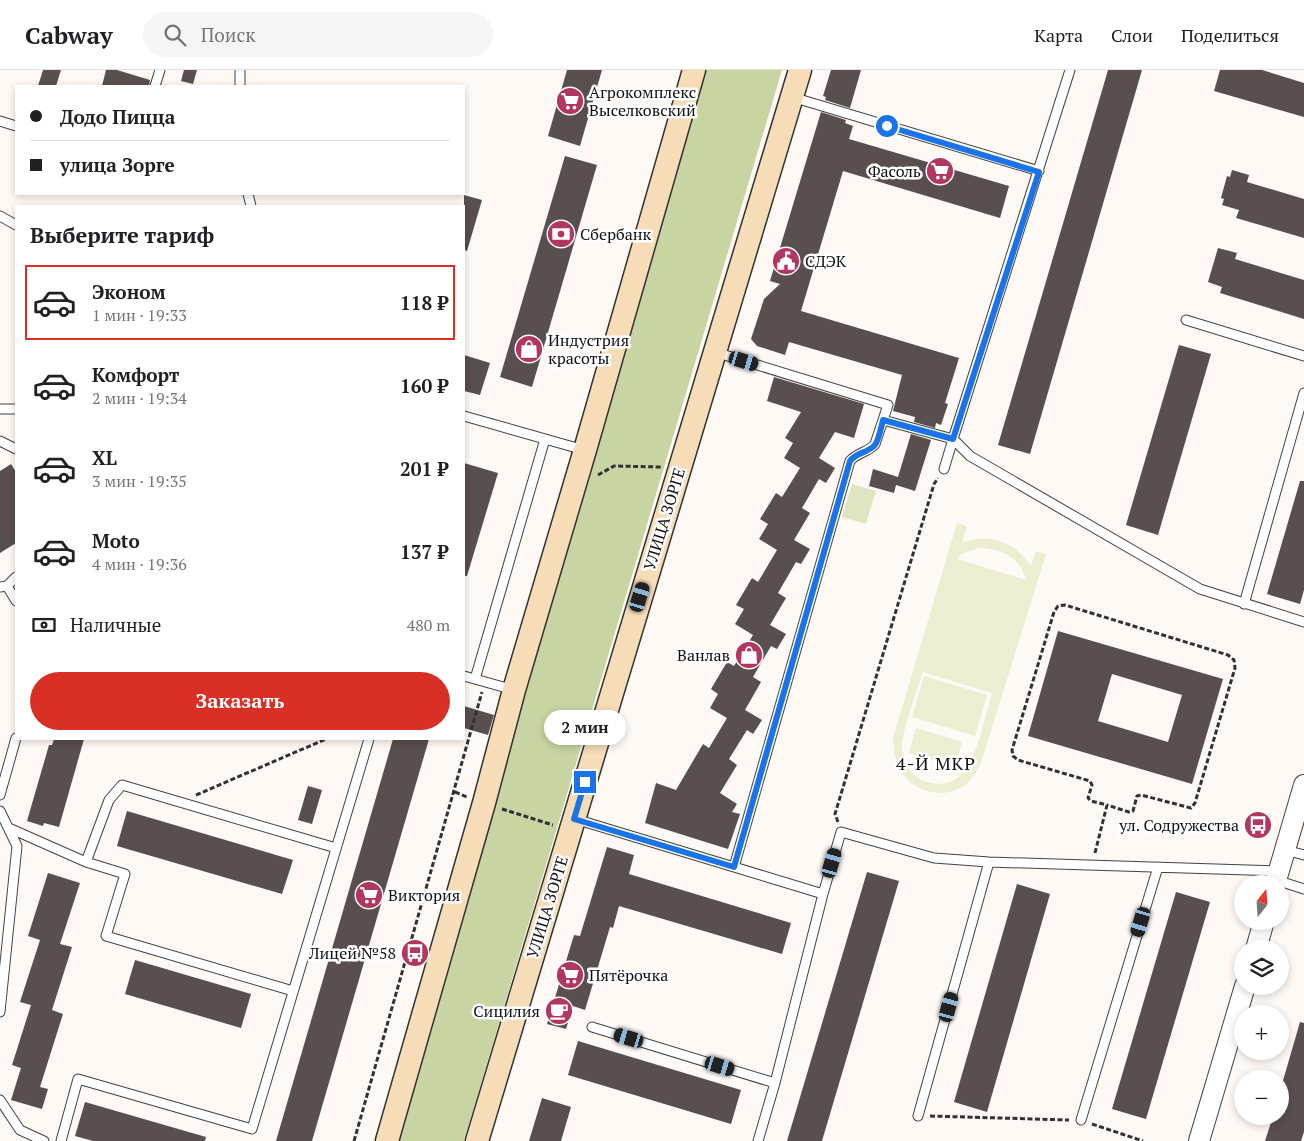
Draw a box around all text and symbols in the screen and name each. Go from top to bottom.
search box [143,12,493,57]
text: Cabway [25,19,113,51]
icon: search [161,21,189,49]
text: Поиск [201,22,256,47]
text: Карта [1034,23,1083,47]
text: Слои [1111,23,1153,47]
text: Поделиться [1181,23,1279,47]
place label: Агрокомплекс Выселковский [589,81,696,121]
supermarket icon: Агрокомплекс Выселковский [555,86,585,116]
text: Додо Пицца [60,104,175,129]
route start [876,115,898,137]
text: улица Зорге [60,152,175,177]
supermarket icon: Фасоль [925,156,955,186]
place label: Фасоль [868,160,921,182]
bank icon: Сбербанк [546,219,576,249]
text: Выберите тариф [30,220,214,249]
place label: Сбербанк [580,223,652,245]
public building icon: СДЭК [771,246,801,276]
place label: СДЭК [805,250,847,272]
text: Эконом [92,279,166,304]
icon: car [32,280,77,325]
text: 118 ₽ [400,290,448,315]
text: 1 мин · 19:33 [92,304,187,326]
place label: Индустрия красоты [548,329,629,369]
shop icon: Индустрия красоты [514,334,544,364]
car [727,349,760,373]
text: Комфорт [92,362,179,387]
icon: car [32,363,77,408]
text: 160 ₽ [400,373,448,398]
text: 2 мин · 19:34 [92,387,187,409]
text: XL [92,445,117,470]
icon: car [32,446,77,491]
text: 201 ₽ [400,456,448,481]
street label: УЛИЦА ЗОРГЕ [638,465,690,573]
text: 3 мин · 19:35 [92,470,187,492]
text: Moto [92,528,140,553]
icon: car [32,529,77,574]
text: 137 ₽ [400,539,448,564]
text: 4 мин · 19:36 [92,553,187,575]
car [628,580,651,614]
icon: cash [30,611,58,639]
text: Наличные [70,612,161,637]
text: 480 m [407,614,450,636]
shop icon: Ванлав [734,640,764,670]
place label: Ванлав [677,644,730,666]
button: Заказать [30,672,450,730]
callout: 2 мин [544,710,626,744]
text: 2 мин [561,716,609,738]
district label: 4-Й МКР [896,751,976,775]
route end [574,771,596,793]
bus stop icon: ул. Содружества [1243,810,1273,840]
place label: ул. Содружества [1118,814,1239,836]
car [820,847,843,879]
street label: УЛИЦА ЗОРГЕ [521,853,573,961]
north arrow [1234,875,1289,930]
map controls [1234,875,1289,1125]
supermarket icon: Виктория [354,880,384,910]
place label: Виктория [388,884,460,906]
car [1129,905,1152,939]
bus stop icon: Лицей №58 [400,938,430,968]
button: layers [1234,940,1289,995]
place label: Лицей №58 [308,942,396,964]
supermarket icon: Пятёрочка [555,960,585,990]
place label: Пятёрочка [589,964,668,986]
car [937,991,960,1023]
cafe icon: Сицилия [544,996,574,1026]
place label: Сицилия [473,1000,540,1022]
button: + [1234,1005,1289,1060]
car [612,1026,645,1050]
car [703,1054,736,1078]
button: − [1234,1070,1289,1125]

